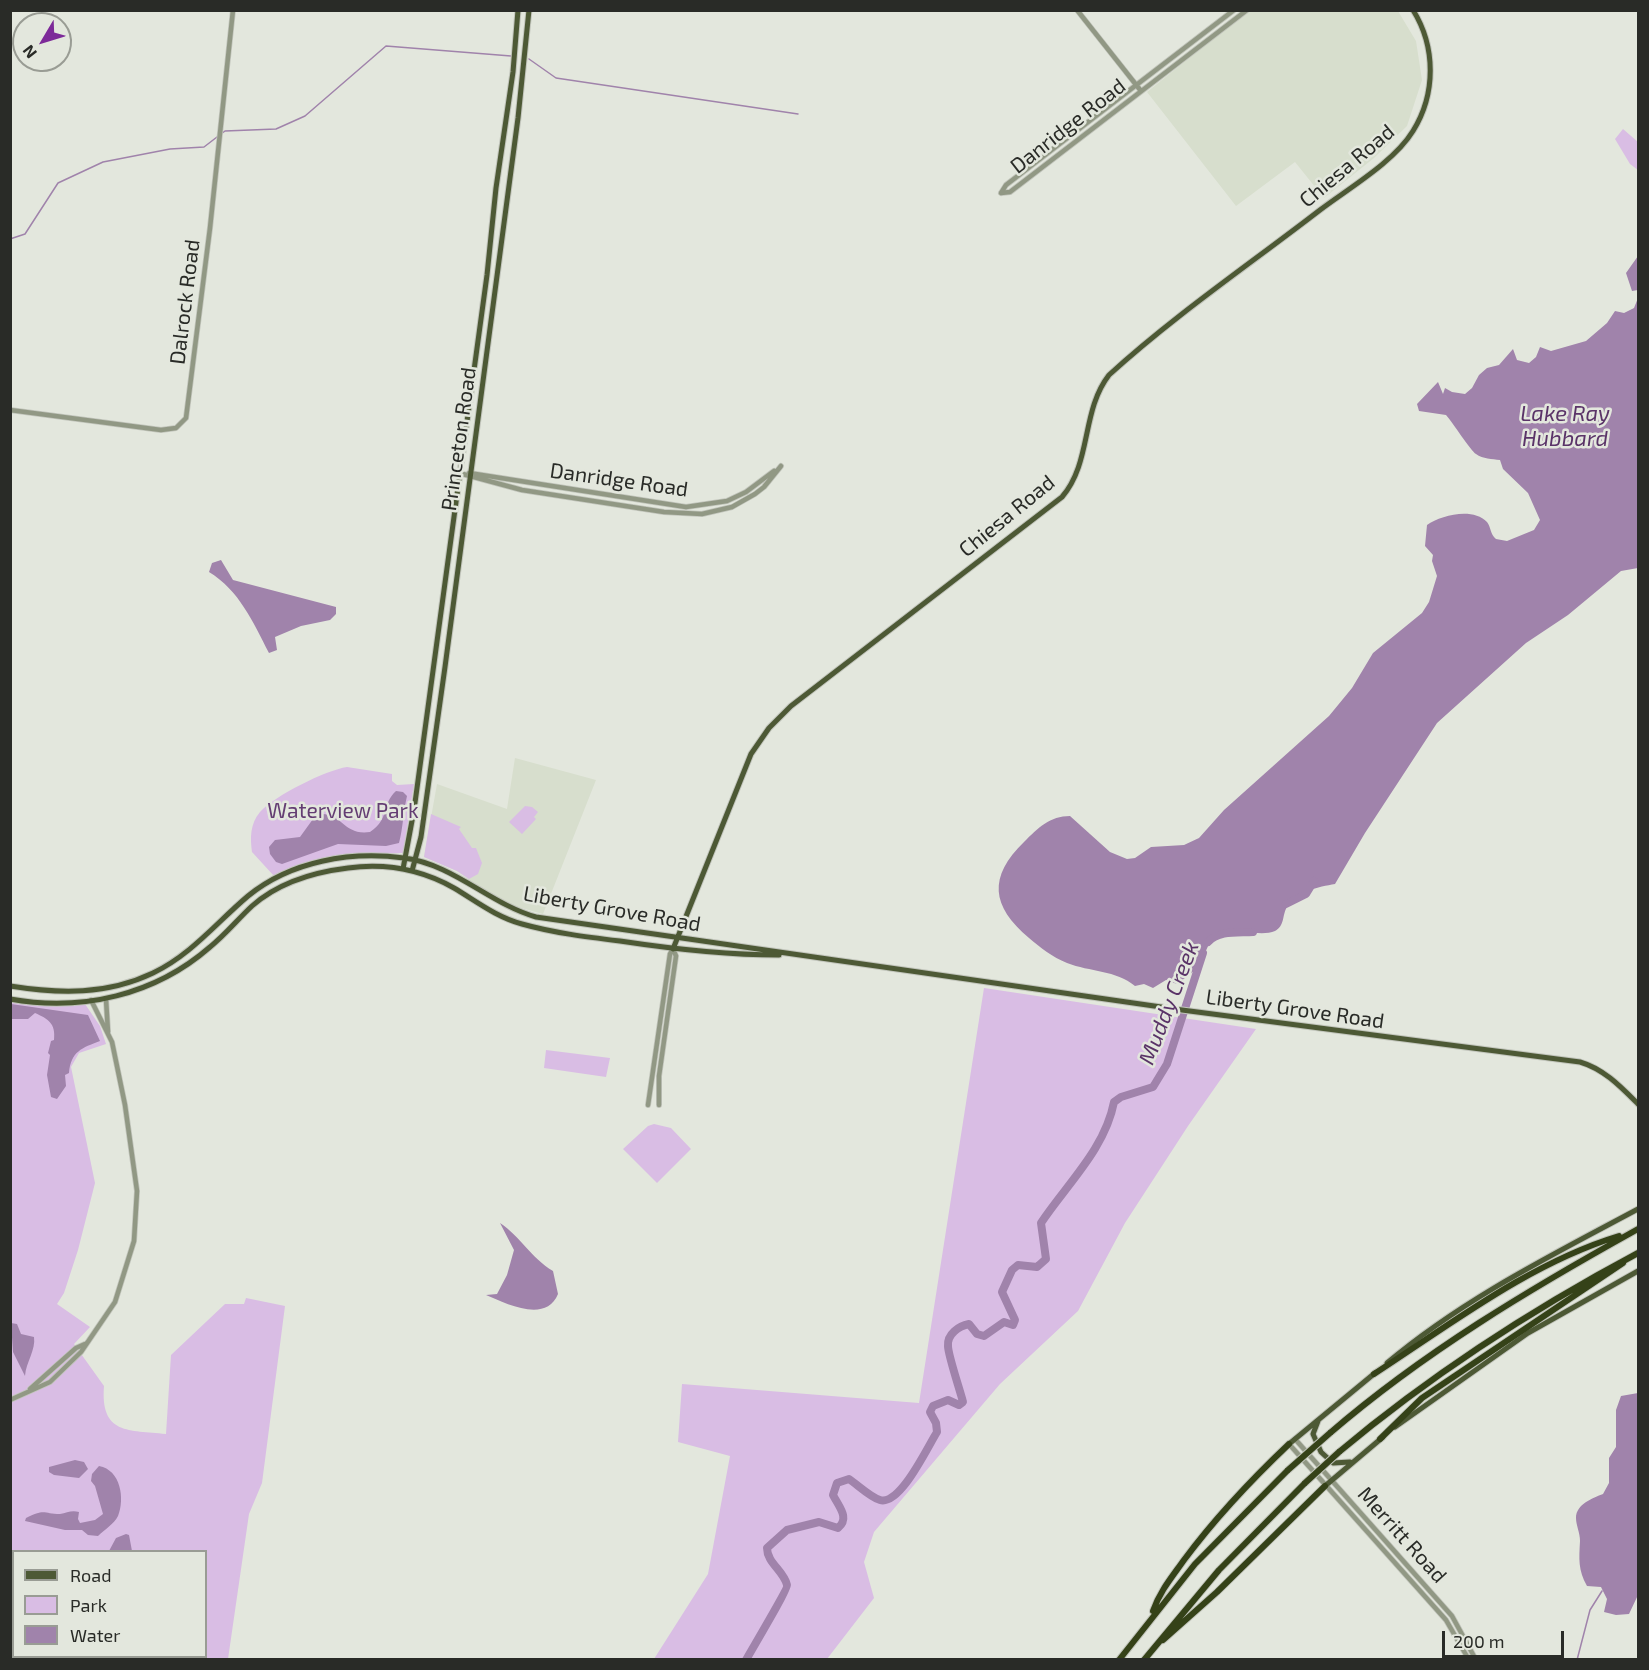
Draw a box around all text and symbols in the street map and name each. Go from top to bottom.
north arrow [12,12,72,72]
text: N [18,42,40,63]
street label: Danridge Road [1005,73,1131,179]
street label: Chiesa Road [1295,119,1399,213]
street label: Dalrock Road [165,238,205,366]
street label: Princeton Road [436,366,482,512]
water label: Lake Ray Hubbard [1520,401,1610,452]
street label: Danridge Road [548,458,690,502]
street label: Chiesa Road [954,470,1060,562]
park label: Waterview Park [267,798,419,824]
street label: Liberty Grove Road [521,881,703,937]
water label: Muddy Creek [1133,938,1205,1068]
street label: Liberty Grove Road [1204,984,1386,1034]
street label: Merritt Road [1352,1482,1452,1588]
legend [12,1550,207,1658]
text: Road [70,1564,111,1586]
text: Park [70,1594,107,1616]
scale bar [1445,1619,1566,1657]
text: Water [70,1624,120,1646]
text: 200 m [1453,1630,1505,1652]

